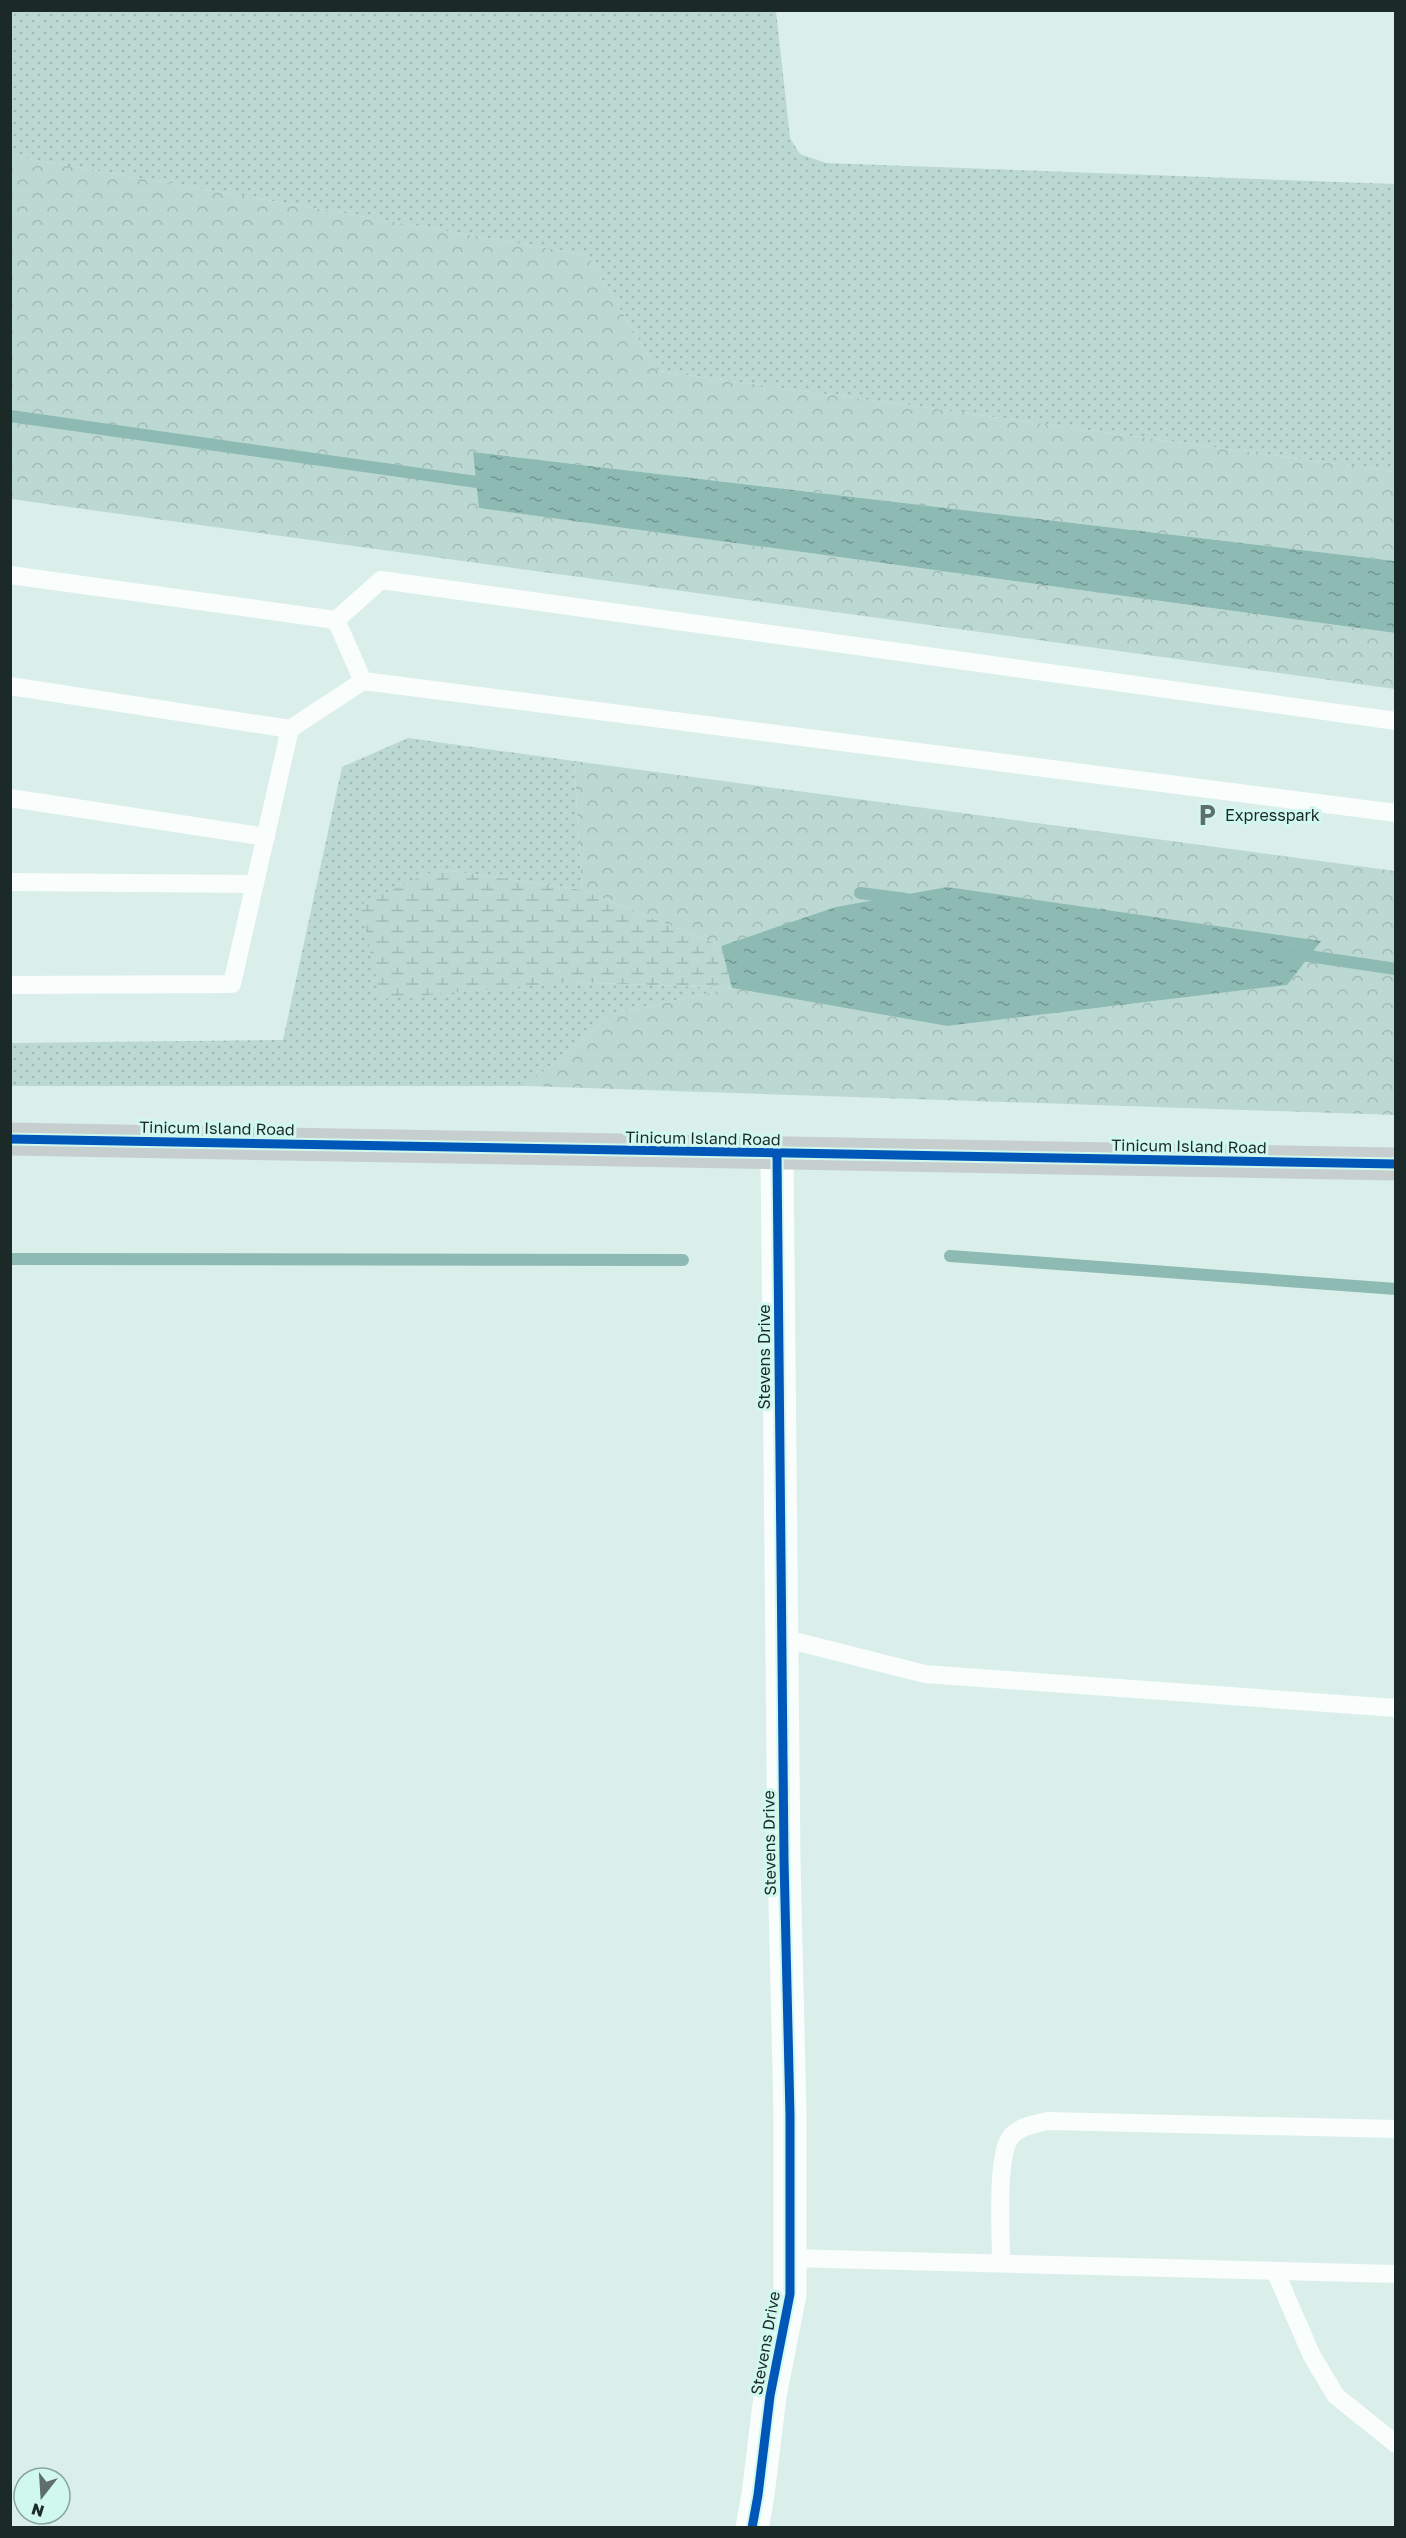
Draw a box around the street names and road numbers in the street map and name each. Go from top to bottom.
street label: Tinicum Island Road [139,1117,295,1139]
street label: Tinicum Island Road [625,1127,781,1149]
street label: Tinicum Island Road [1111,1135,1267,1157]
street label: Stevens Drive [754,1304,774,1410]
street label: Stevens Drive [758,1790,780,1896]
street label: Stevens Drive [746,2289,784,2397]

